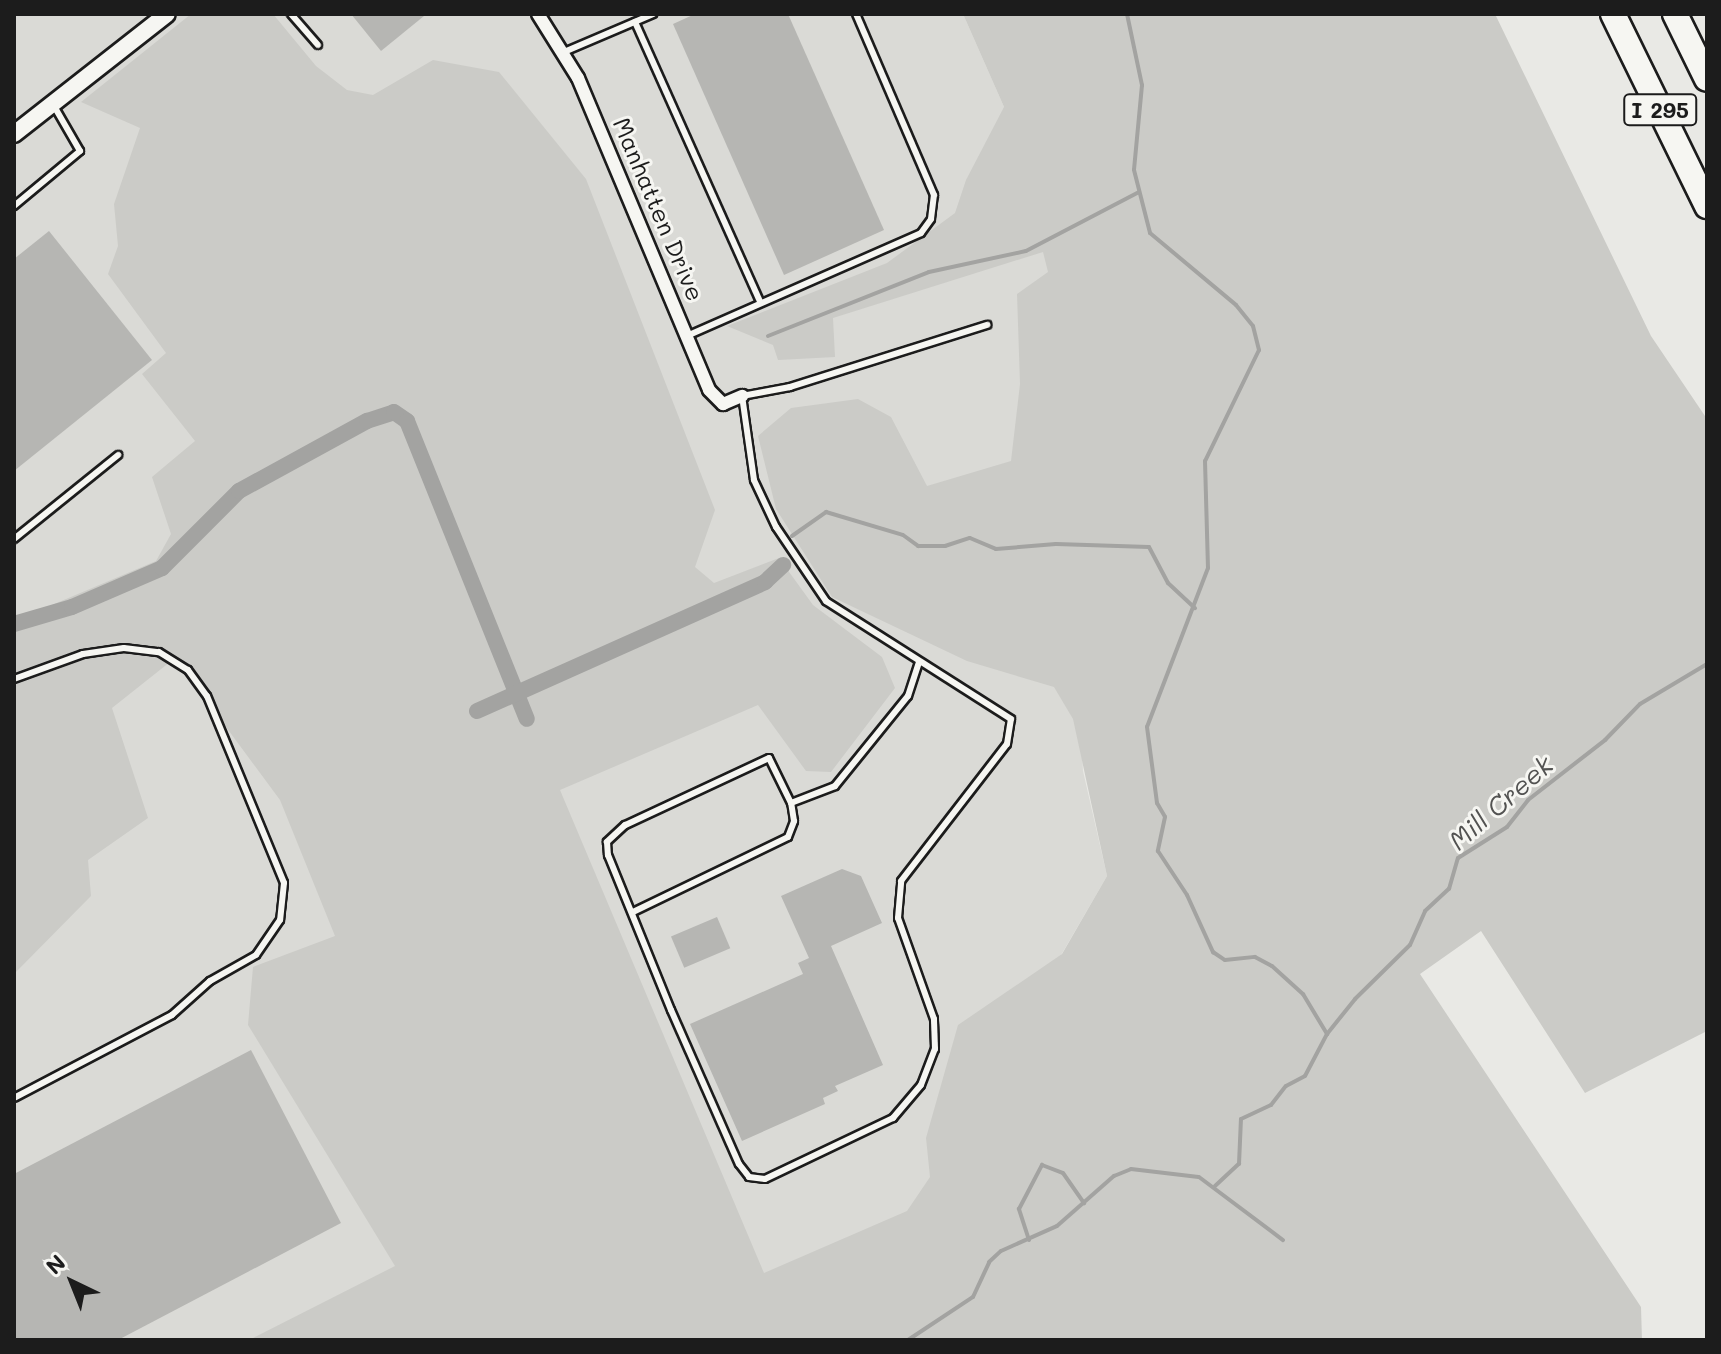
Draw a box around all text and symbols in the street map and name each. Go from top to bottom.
road number: I 295 [1622,92,1698,128]
street label: Manhatten Drive [607,113,711,305]
water label: Mill Creek [1443,749,1559,857]
north arrow [32,1242,112,1322]
text: N [39,1248,71,1280]

